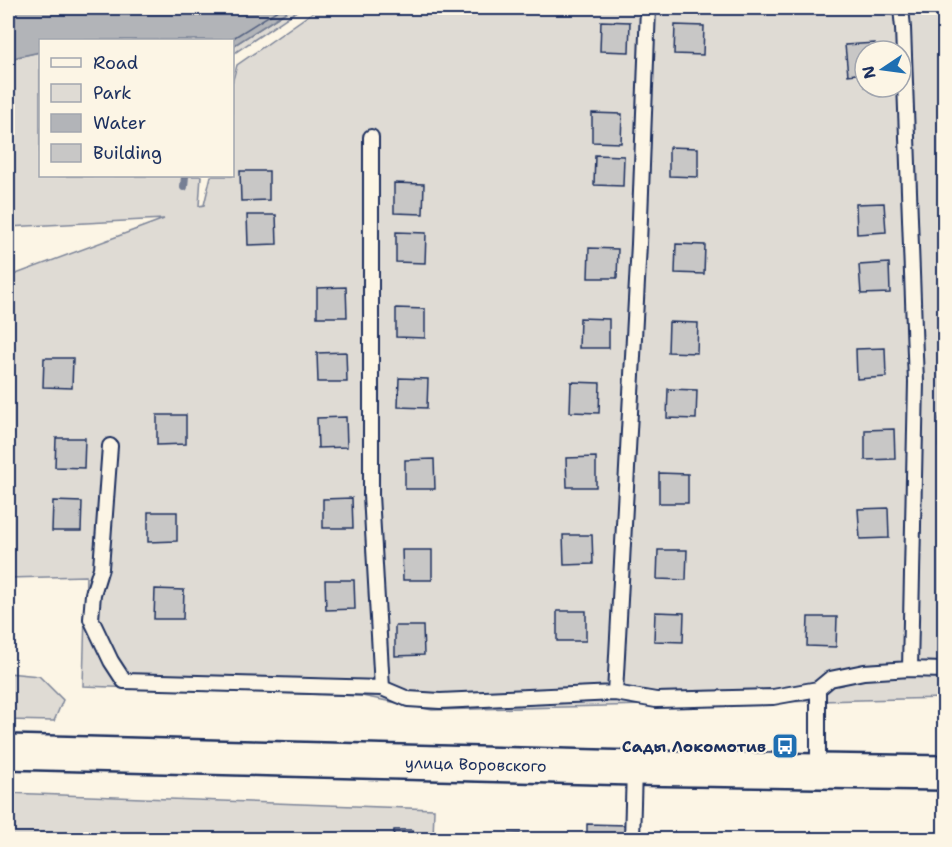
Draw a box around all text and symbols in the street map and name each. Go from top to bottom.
legend [39,39,234,177]
north arrow [853,39,913,99]
text: Road [93,51,138,75]
text: N [857,64,881,81]
text: Park [93,81,132,105]
text: Water [93,111,146,135]
text: Building [93,141,162,165]
bus stop icon: Сады Локомотив [770,731,800,761]
place label: Сады Локомотив [622,736,766,757]
street label: улица Воровского [405,752,547,776]

